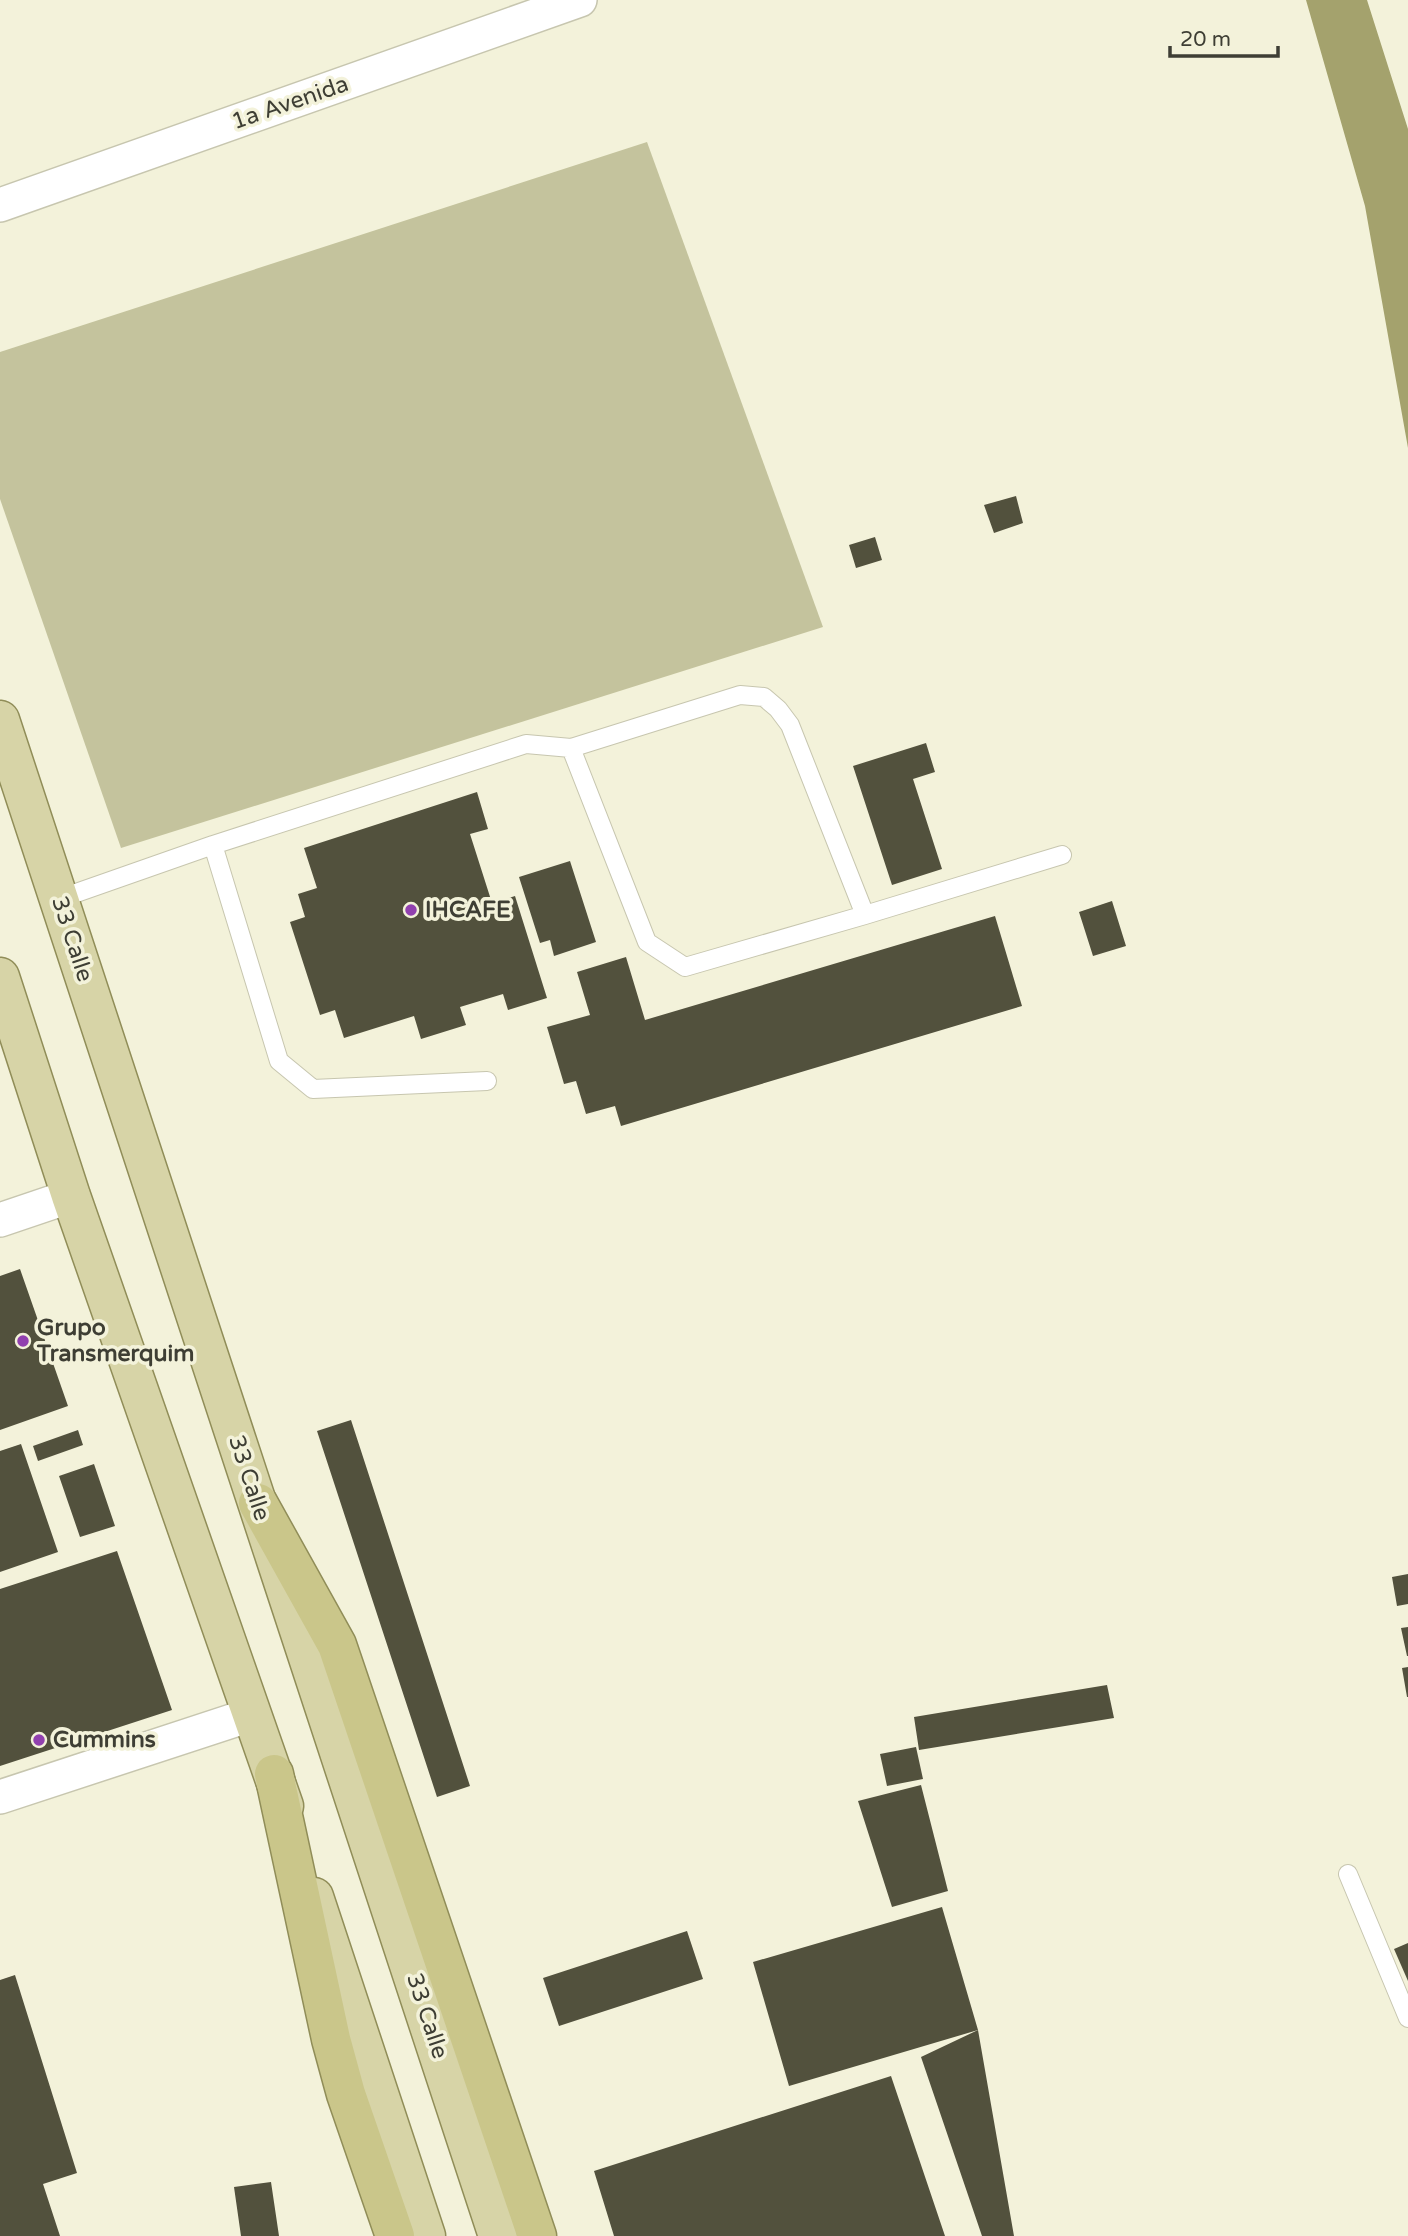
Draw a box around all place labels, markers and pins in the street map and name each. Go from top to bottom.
place label: IHCAFE [425,896,511,924]
marker: IHCAFE [403,902,419,918]
place label: Grupo Transmerquim [36,1314,194,1368]
marker: Grupo Transmerquim [15,1333,31,1349]
place label: Cummins [53,1726,156,1754]
marker: Cummins [31,1732,47,1748]

